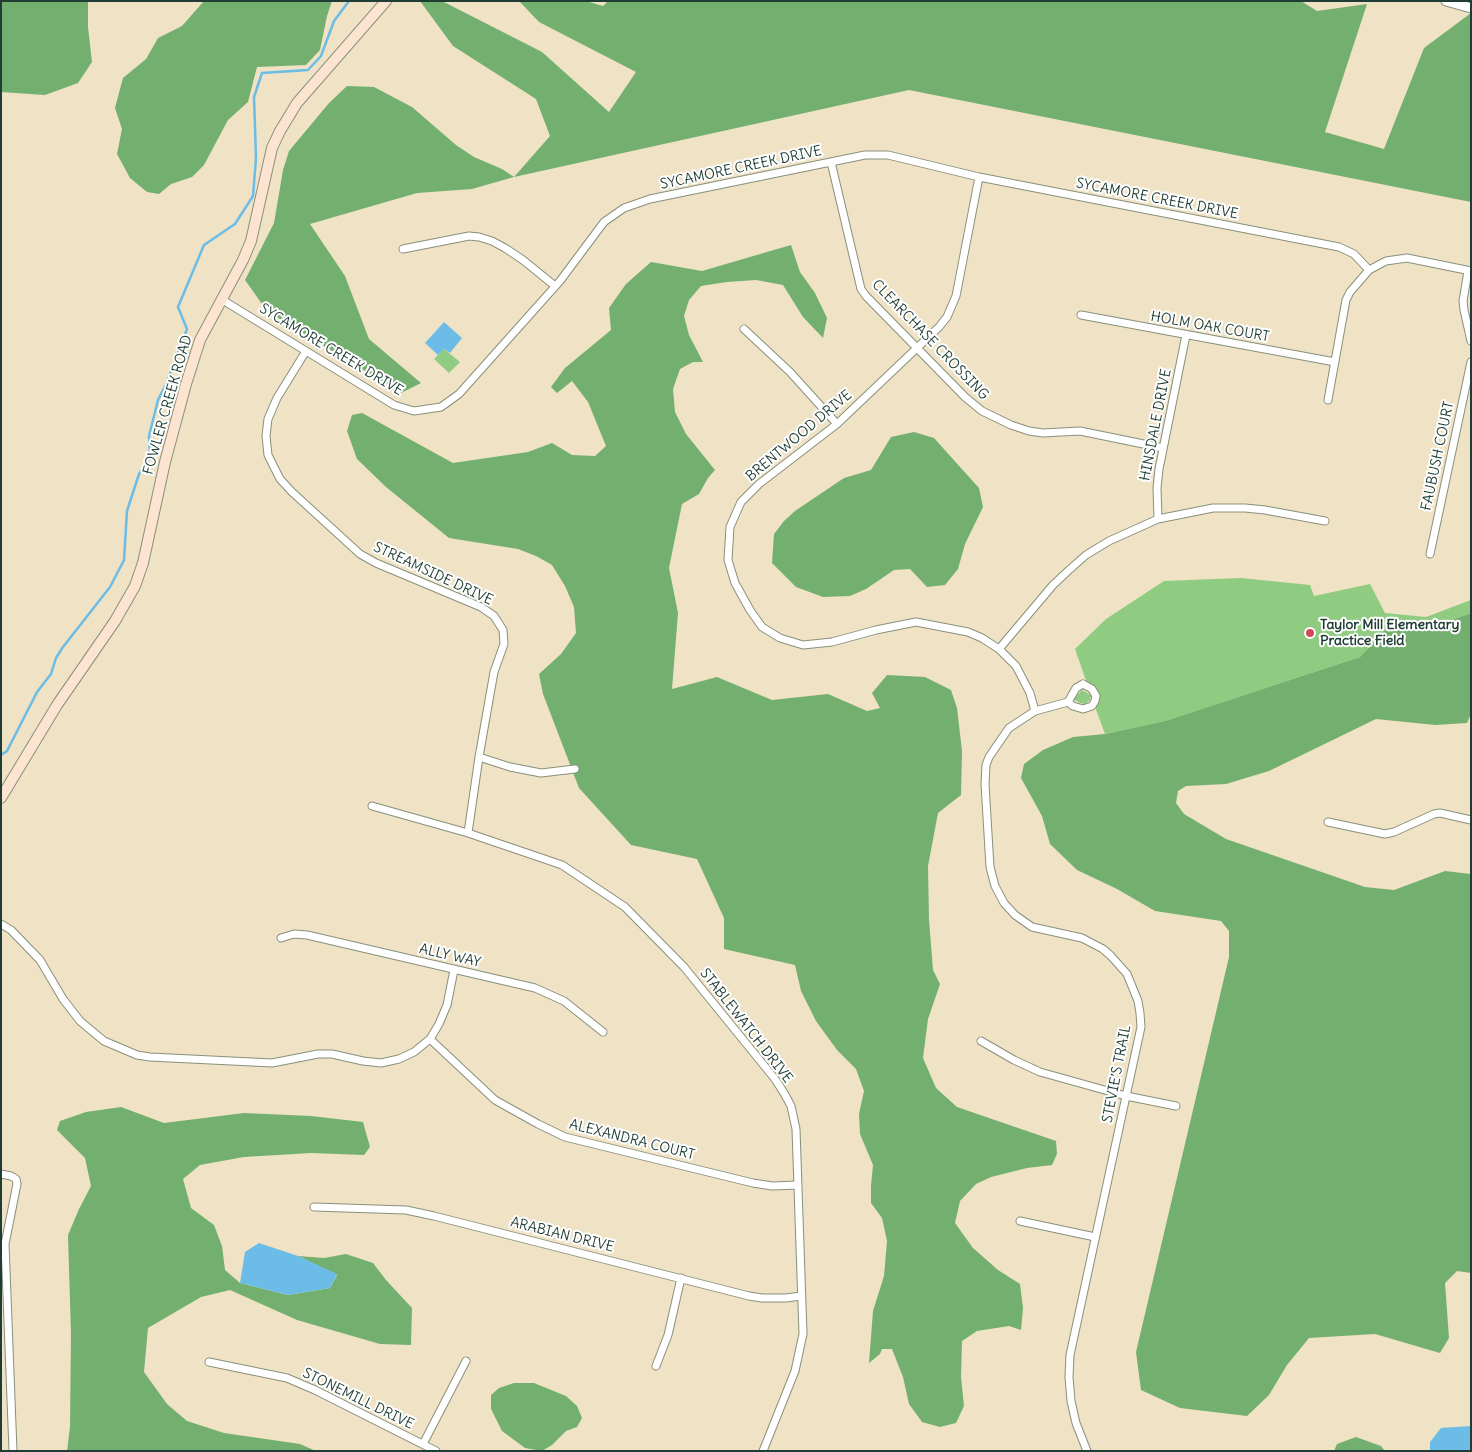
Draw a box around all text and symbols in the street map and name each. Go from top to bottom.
street label: SYCAMORE CREEK DRIVE [659,143,823,193]
street label: SYCAMORE CREEK DRIVE [1075,175,1239,223]
street label: CLEARCHASE CROSSING [868,276,992,404]
street label: SYCAMORE CREEK DRIVE [256,300,406,400]
street label: HOLM OAK COURT [1149,308,1271,346]
street label: FOWLER CREEK ROAD [140,333,196,477]
street label: HINSDALE DRIVE [1137,368,1175,482]
street label: BRENTWOOD DRIVE [743,387,855,485]
street label: FAUBUSH COURT [1418,400,1458,512]
street label: STREAMSIDE DRIVE [371,539,495,609]
place label: Taylor Mill Elementary Practice Field [1320,617,1459,650]
marker: Taylor Mill Elementary Practice Field [1304,627,1316,639]
street label: ALLY WAY [418,941,482,971]
street label: STABLEWATCH DRIVE [696,965,796,1087]
street label: STEVIE’S TRAIL [1099,1024,1135,1124]
street label: ALEXANDRA COURT [568,1116,696,1164]
street label: ARABIAN DRIVE [509,1214,615,1256]
street label: STONEMILL DRIVE [300,1365,416,1433]

